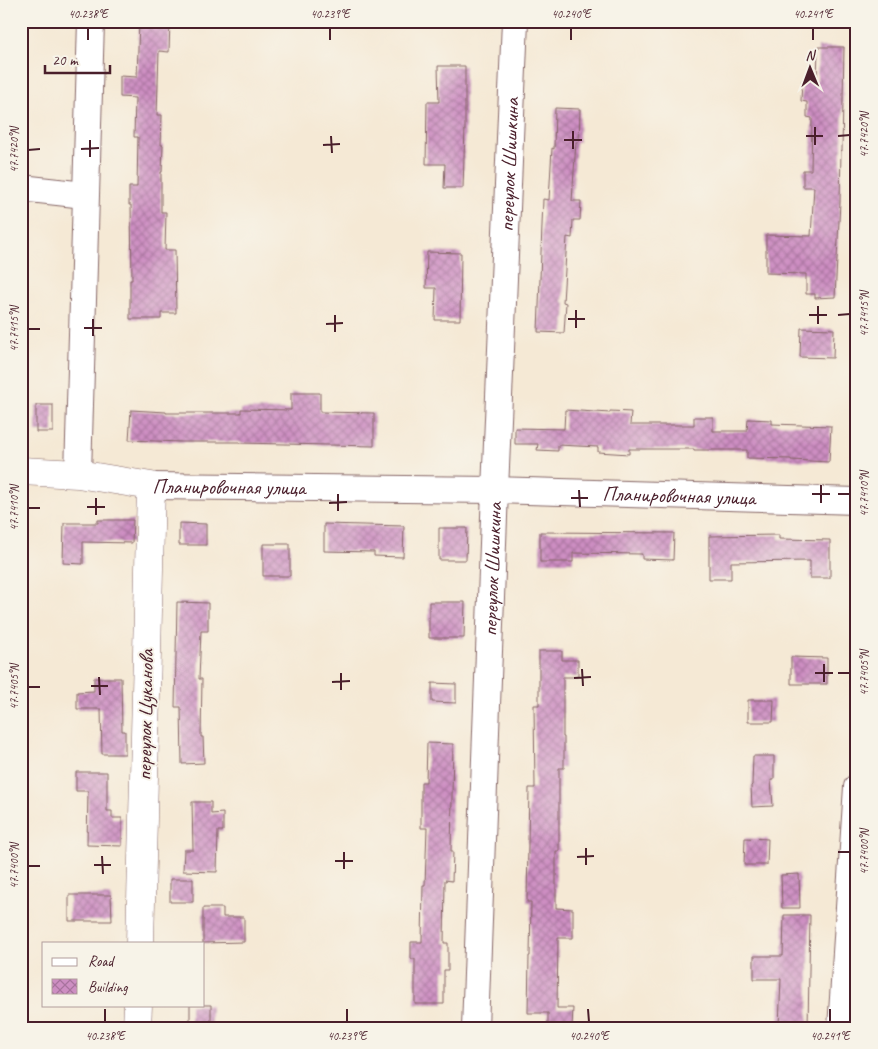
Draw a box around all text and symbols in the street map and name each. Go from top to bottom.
text: 40.238°E [68,6,109,22]
text: 40.239°E [310,6,351,22]
text: 40.240°E [551,6,592,22]
text: 40.241°E [793,6,834,22]
scale bar [45,42,110,74]
north arrow [786,42,836,92]
text: N [805,47,817,64]
text: 20 m [52,51,79,70]
street label: переулок Шишкина [493,95,525,232]
text: 47.7420°N [856,111,872,158]
text: 47.7420°N [6,126,22,173]
text: 47.7415°N [856,290,872,337]
text: 47.7415°N [6,305,22,352]
text: 47.7410°N [856,470,872,517]
street label: Планировочная улица [152,473,308,501]
street label: Планировочная улица [602,480,758,511]
text: 47.7410°N [6,484,22,531]
street label: переулок Шишкина [477,500,508,637]
street label: переулок Цуканова [131,648,159,781]
text: 47.7405°N [856,649,872,696]
text: 47.7405°N [6,663,22,710]
text: 47.7400°N [856,828,872,875]
text: 47.7400°N [6,842,22,889]
legend [42,942,205,1006]
text: Road [88,952,115,971]
text: Building [88,978,128,997]
text: 40.238°E [85,1028,126,1044]
text: 40.239°E [327,1028,368,1044]
text: 40.240°E [569,1028,610,1044]
text: 40.241°E [810,1028,851,1044]

